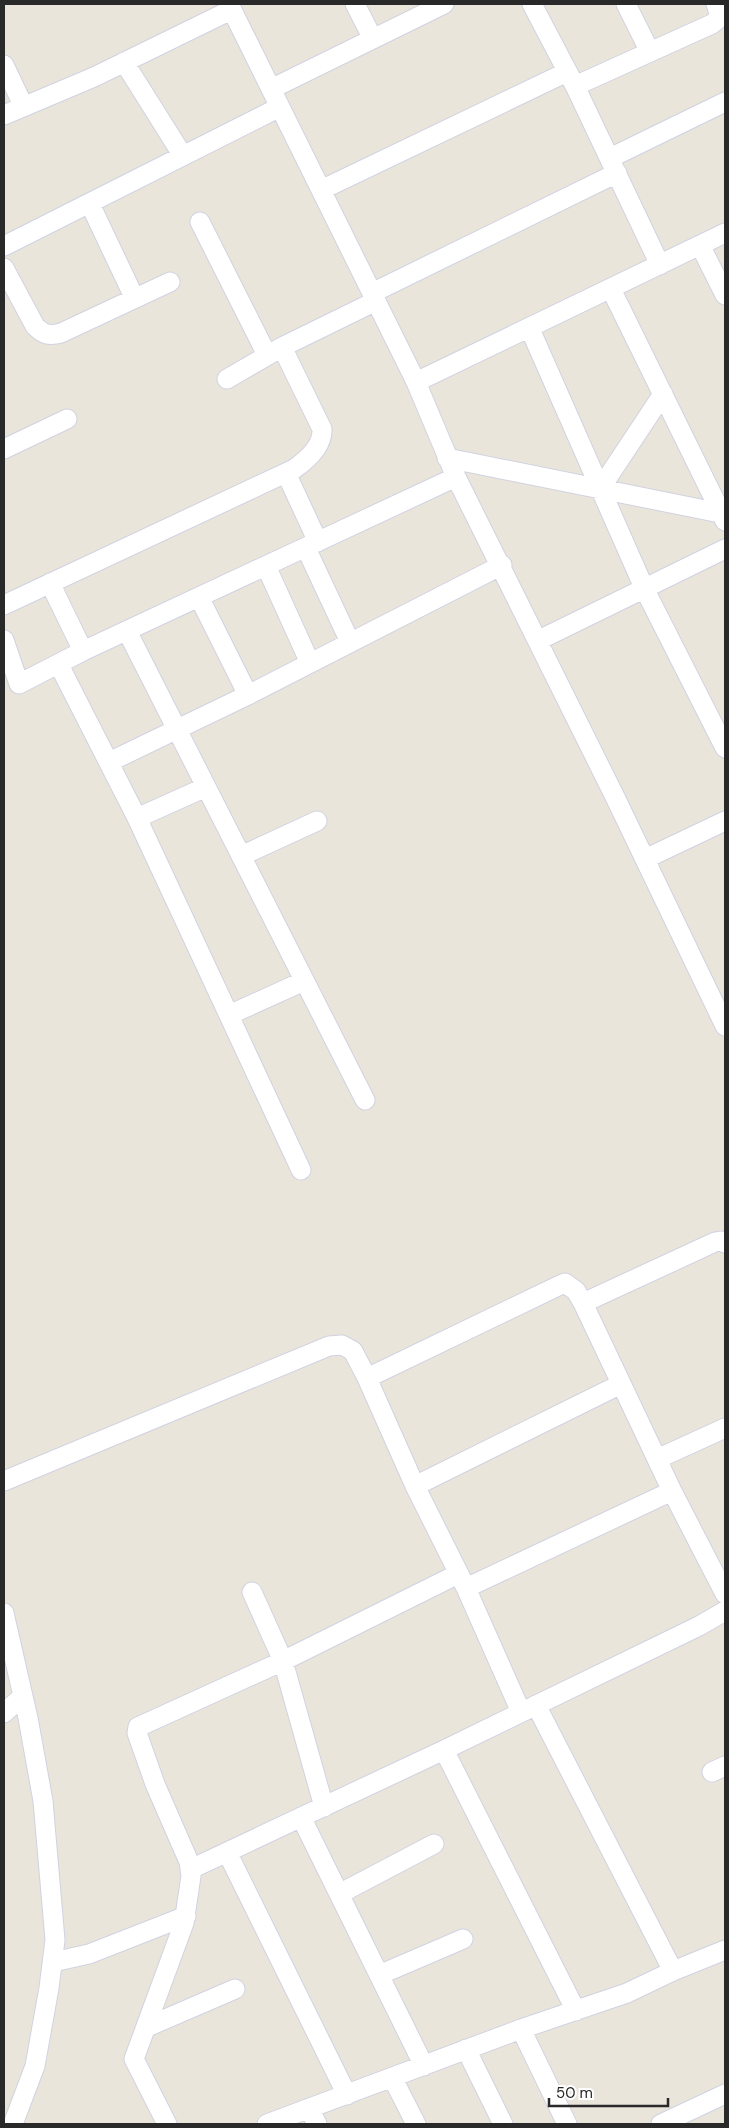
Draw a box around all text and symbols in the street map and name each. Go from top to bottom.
scale bar [549,2076,668,2108]
text: 50 m [556,2083,593,2103]

